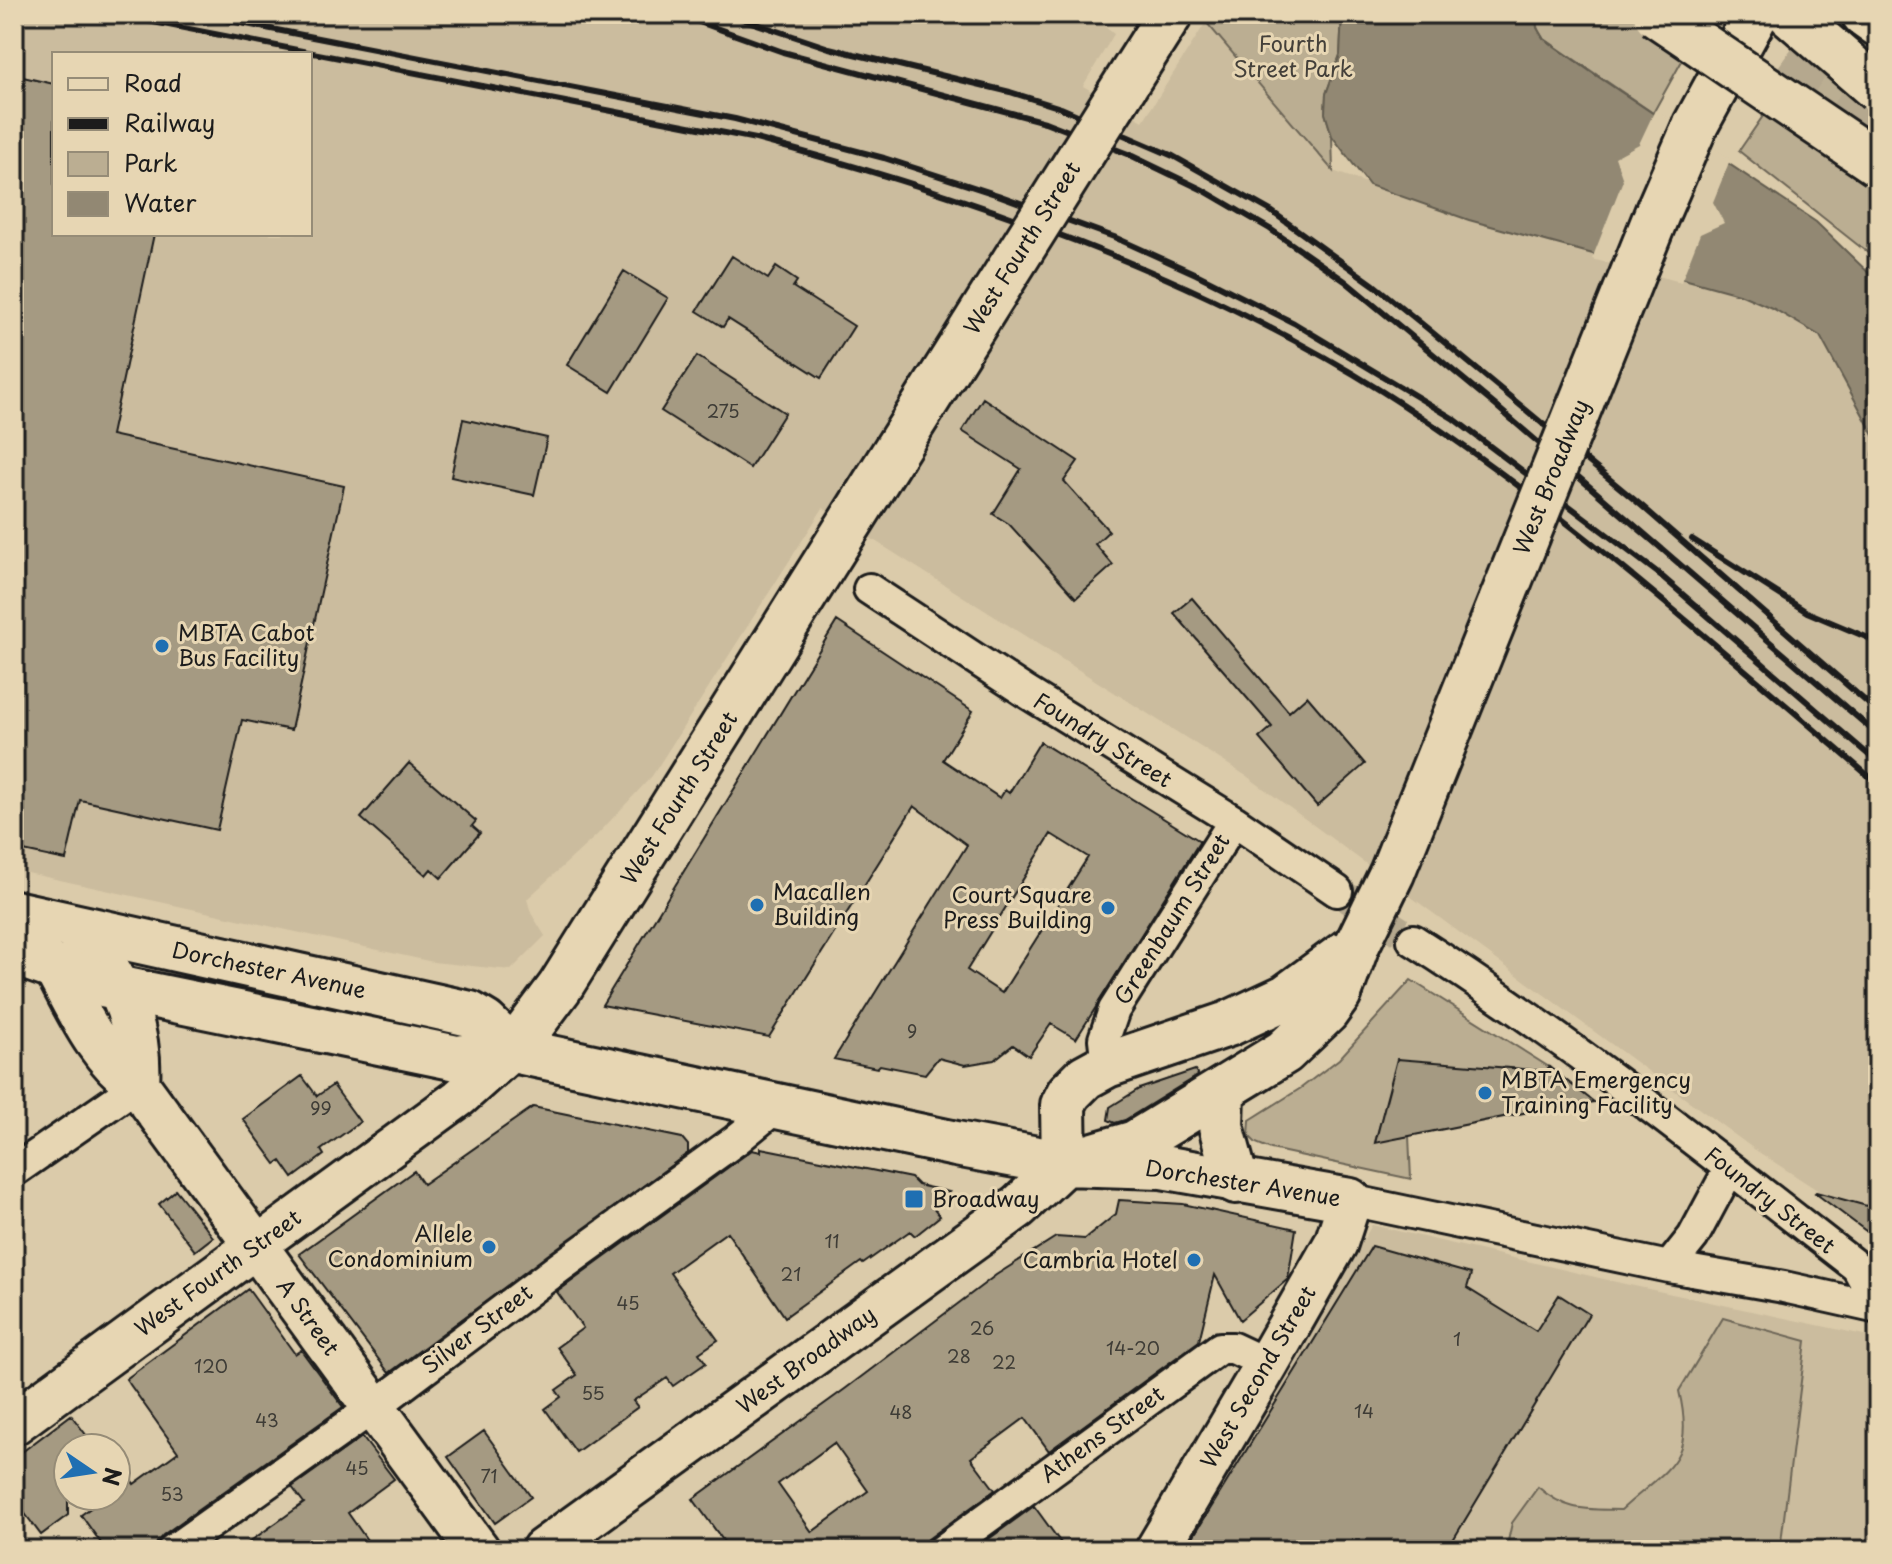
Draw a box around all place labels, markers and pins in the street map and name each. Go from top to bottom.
place label: MBTA Cabot Bus Facility [178,615,314,673]
marker: MBTA Cabot Bus Facility [153,637,171,655]
place label: Macallen Building [773,874,871,932]
place label: Court Square Press Building [943,877,1092,935]
marker: Macallen Building [748,896,766,914]
marker: Court Square Press Building [1099,899,1117,917]
place label: MBTA Emergency Training Facility [1501,1062,1691,1120]
marker: MBTA Emergency Training Facility [1476,1084,1494,1102]
place label: Broadway [932,1181,1039,1214]
marker: Broadway [903,1188,925,1210]
place label: Allele Condominium [328,1216,473,1274]
marker: Allele Condominium [480,1238,498,1256]
place label: Cambria Hotel [1023,1242,1178,1275]
marker: Cambria Hotel [1185,1251,1203,1269]

